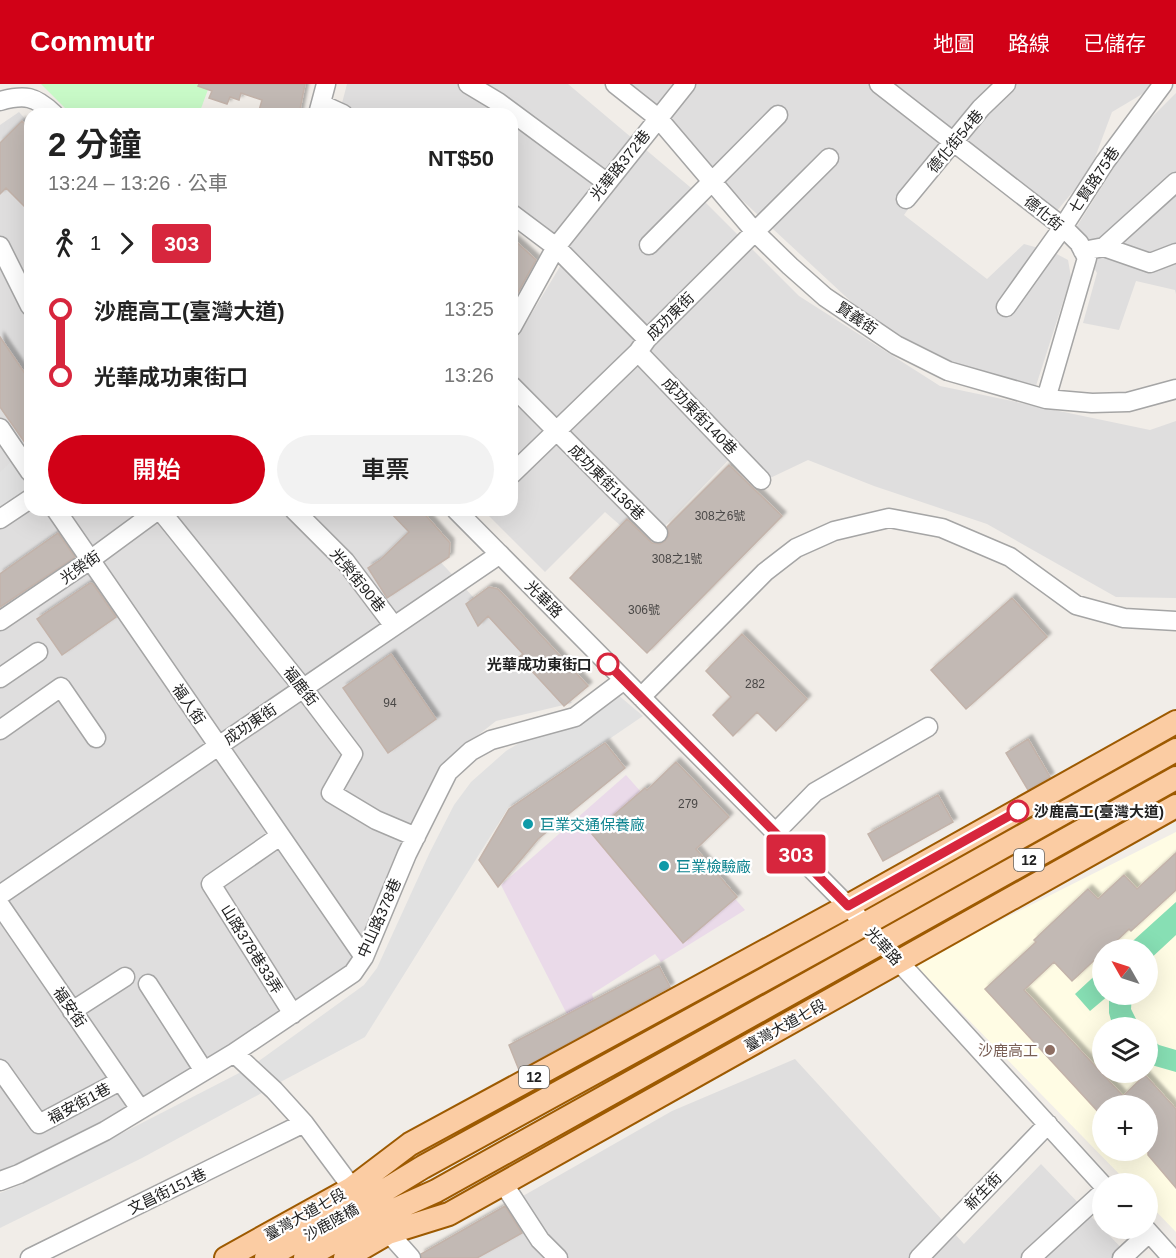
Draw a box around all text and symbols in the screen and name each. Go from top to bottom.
text: Commutr [30,26,154,57]
text: 地圖 [933,32,975,55]
text: 路線 [1008,32,1050,55]
text: 已儲存 [1083,32,1146,55]
street label: 德化街54巷 [924,106,986,176]
text: 2 分鐘 [48,126,142,163]
street label: 光華路372巷 [587,127,653,203]
street label: 七賢路75巷 [1066,143,1122,217]
text: NT$50 [428,146,494,171]
text: 13:24 – 13:26 · 公車 [48,172,228,194]
street label: 德化街 [1021,192,1067,234]
icon: walk [48,227,81,260]
icon: forward [110,227,143,260]
text: 1 [90,232,101,254]
text: 303 [164,232,199,255]
street label: 成功東街 [643,289,697,343]
text: 13:25 [444,298,494,320]
street label: 賢義街 [834,298,880,338]
text: 沙鹿高工(臺灣大道) [94,299,285,324]
text: 13:26 [444,364,494,386]
text: 光華成功東街口 [94,365,248,390]
street label: 成功東街140巷 [659,374,741,458]
button: 開始 [48,435,265,504]
button: 車票 [277,435,494,504]
street label: 成功東街136巷 [566,441,648,523]
house number: 308之6號 [695,509,745,523]
street label: 光榮街90巷 [327,545,389,615]
street label: 光榮街 [57,547,103,587]
house number: 308之1號 [652,552,702,566]
street label: 光華路 [522,577,566,621]
house number: 306號 [628,603,660,617]
marker: 光華成功東街口 [597,653,619,675]
place label: 光華成功東街口 [487,656,592,673]
street label: 福鹿街 [280,663,322,709]
house number: 282 [745,677,765,691]
street label: 福人街 [169,681,209,727]
house number: 94 [383,696,397,710]
street label: 成功東街 [220,700,280,748]
house number: 279 [678,797,698,811]
marker: 沙鹿高工(臺灣大道) [1007,800,1029,822]
place label: 沙鹿高工(臺灣大道) [1034,803,1164,820]
place label: 巨業交通保養廠 [540,816,645,833]
marker: 巨業交通保養廠 [521,817,535,831]
line badge: 303 [762,834,830,874]
text: 303 [778,843,814,866]
road number: 12 [1014,849,1044,871]
place label: 巨業檢驗廠 [676,858,751,875]
marker: 巨業檢驗廠 [657,859,671,873]
street label: 中山路378巷 [354,876,404,960]
street label: 山路378巷33弄 [218,901,286,997]
street label: 光華路 [863,924,905,968]
north arrow [1092,939,1158,1005]
map controls [1092,939,1158,1239]
street label: 福安街 [50,984,90,1030]
street label: 臺灣大道七段 [742,996,828,1054]
button: layers [1092,1017,1158,1083]
place label: 沙鹿高工 [978,1042,1038,1059]
marker: 沙鹿高工 [1043,1043,1057,1057]
road number: 12 [519,1066,549,1088]
street label: 福安街1巷 [45,1079,113,1127]
button: + [1092,1095,1158,1161]
street label: 文昌街151巷 [125,1165,209,1217]
street label: 新生街 [961,1169,1005,1213]
button: − [1092,1173,1158,1239]
street label: 臺灣大道七段 [262,1185,348,1243]
street label: 沙鹿陸橋 [301,1200,361,1244]

